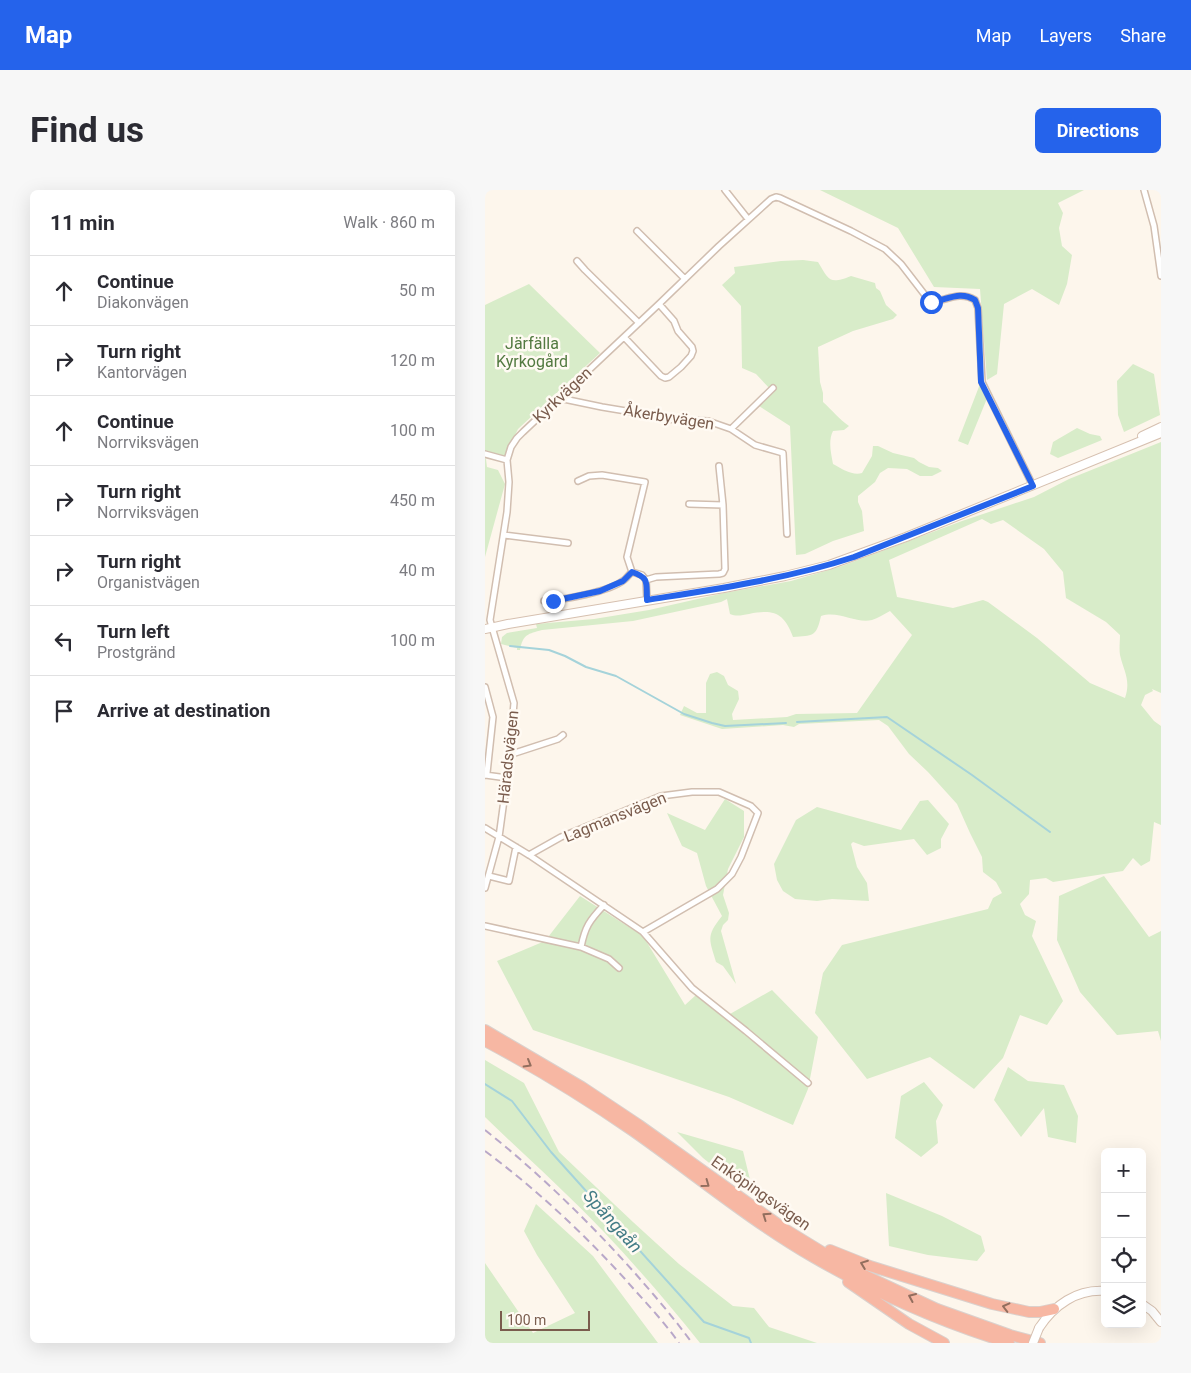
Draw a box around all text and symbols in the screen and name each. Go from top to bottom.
text: Map [25,21,72,49]
text: Map [976,25,1011,46]
text: Layers [1039,25,1092,46]
text: Share [1120,25,1166,46]
button: Directions [1035,108,1161,153]
text: Find us [30,110,144,151]
text: 11 min [50,211,115,235]
text: Walk · 860 m [343,213,435,232]
text: Continue [97,270,174,293]
icon: ahead [50,277,78,305]
text: 50 m [399,281,435,300]
route start [920,291,943,314]
text: Diakonvägen [97,293,189,312]
park label: Järfälla Kyrkogård [496,334,568,371]
text: Turn right [97,340,181,363]
icon: right [50,347,78,375]
text: 120 m [390,351,435,370]
text: Kantorvägen [97,363,187,382]
street label: Kyrkvägen [529,363,595,427]
street label: Åkerbyvägen [622,399,716,434]
text: Continue [97,410,174,433]
icon: ahead [50,417,78,445]
text: 100 m [390,421,435,440]
text: Norrviksvägen [97,433,199,452]
text: Turn right [97,480,181,503]
icon: right [50,487,78,515]
text: 450 m [390,491,435,510]
text: Norrviksvägen [97,503,199,522]
text: Turn right [97,550,181,573]
icon: right [50,557,78,585]
text: 40 m [399,561,435,580]
text: Organistvägen [97,573,200,592]
route end [542,590,565,613]
text: Turn left [97,620,170,643]
icon: left [50,627,78,655]
text: 100 m [390,631,435,650]
text: Prostgränd [97,643,176,662]
icon: arrive [50,697,78,725]
text: Arrive at destination [97,699,270,722]
street label: Häradsvägen [494,709,522,805]
street label: Lagmansvägen [561,788,669,846]
one-way arrow [522,1058,531,1068]
map controls [1101,1148,1146,1328]
button: + [1101,1148,1146,1193]
street label: Enköpingsvägen [708,1152,814,1234]
one-way arrow [700,1178,710,1187]
water label: Spångaån [579,1185,647,1257]
button: − [1101,1193,1146,1238]
one-way arrow [763,1213,772,1222]
button: locate [1101,1238,1146,1283]
one-way arrow [860,1260,868,1270]
button: layers [1101,1283,1146,1328]
one-way arrow [908,1293,917,1304]
one-way arrow [1001,1302,1010,1313]
scale bar [500,1308,590,1331]
text: 100 m [507,1312,546,1328]

